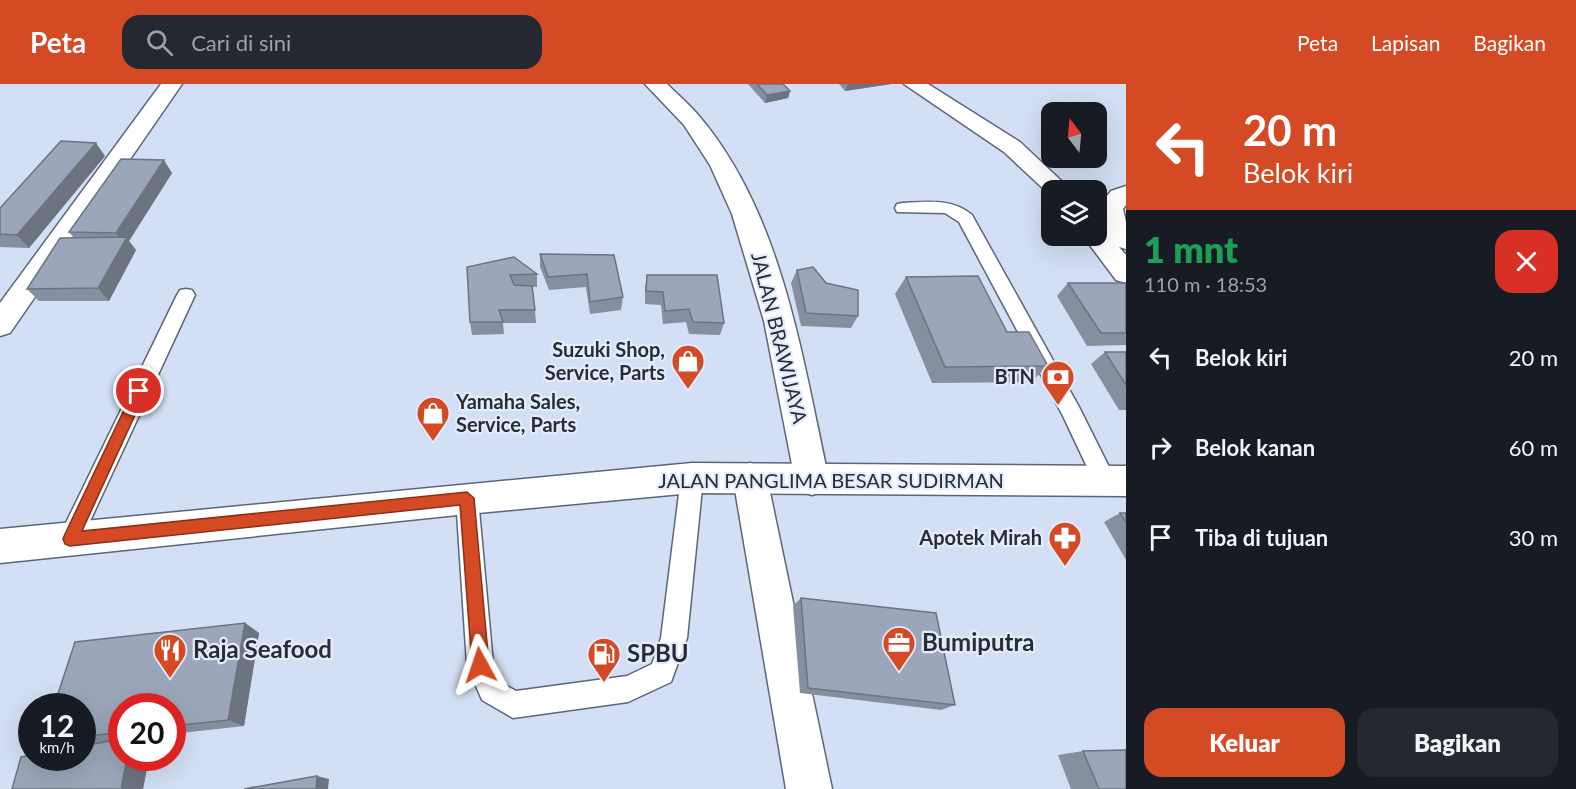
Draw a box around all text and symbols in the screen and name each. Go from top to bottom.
search box [122,15,542,69]
text: Peta [30,25,86,59]
icon: search [143,26,176,59]
text: Cari di sini [191,29,291,56]
text: Peta [1297,30,1338,55]
text: Lapisan [1371,30,1440,55]
text: Bagikan [1473,30,1546,55]
north arrow [1041,102,1107,168]
map controls [1041,102,1107,246]
text: 20 m [1243,105,1337,155]
icon: left [1144,108,1222,186]
text: Belok kiri [1243,156,1353,189]
button: layers [1041,180,1107,246]
text: 1 mnt [1144,227,1238,271]
button: close [1495,230,1558,293]
street label: JALAN BRAWIJAYA [747,250,813,426]
text: 110 m · 18:53 [1144,272,1267,296]
place label: Suzuki Shop, Service, Parts [545,337,665,384]
icon: left [1144,341,1177,374]
shop icon: Suzuki Shop, Service, Parts [670,343,706,390]
text: Belok kiri [1195,344,1287,371]
text: 20 m [1509,344,1558,371]
bank icon: BTN [1040,359,1076,406]
place label: BTN [995,364,1035,388]
pin [113,365,164,416]
icon: arrive [122,374,155,407]
place label: Yamaha Sales, Service, Parts [455,389,580,436]
shop icon: Yamaha Sales, Service, Parts [415,395,451,442]
icon: right [1144,431,1177,464]
text: Belok kanan [1195,434,1315,461]
text: 60 m [1509,434,1558,461]
street label: JALAN PANGLIMA BESAR SUDIRMAN [658,468,1004,492]
pharmacy icon: Apotek Mirah [1047,520,1083,567]
icon: arrive [1144,521,1177,554]
text: Tiba di tujuan [1195,524,1328,551]
text: 30 m [1509,524,1558,551]
place label: Apotek Mirah [918,525,1042,549]
office icon: Bumiputra [881,625,917,672]
place label: Bumiputra [922,627,1034,656]
restaurant icon: Raja Seafood [152,632,188,679]
position arrow [448,633,512,697]
place label: Raja Seafood [193,634,332,663]
fuel station icon: SPBU [586,636,622,683]
place label: SPBU [627,638,689,667]
speed limit sign: 20 [108,693,186,771]
text: 12 [40,707,74,743]
button: Keluar [1144,708,1345,777]
button: Bagikan [1357,708,1558,777]
text: km/h [39,738,75,756]

